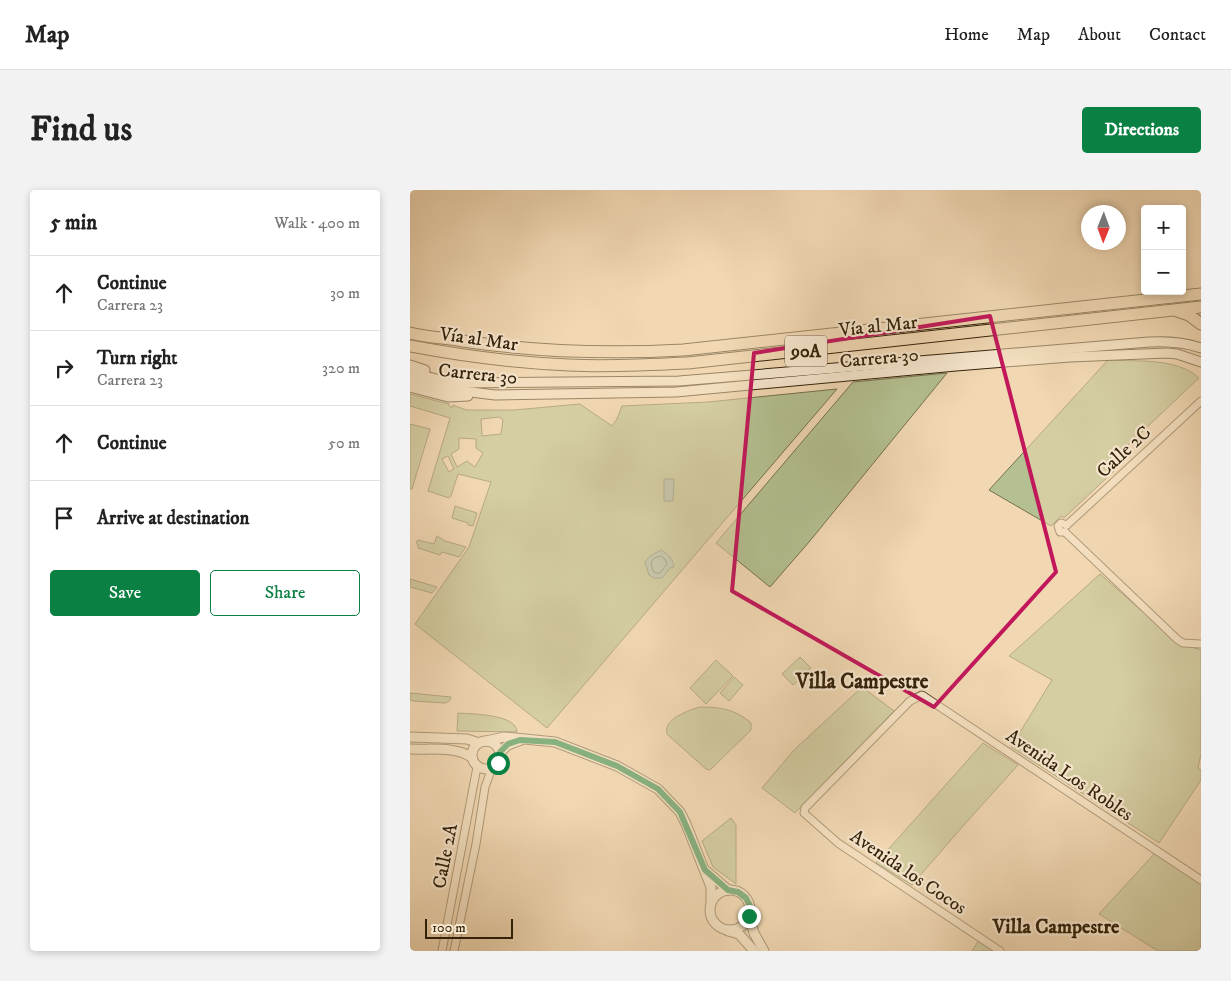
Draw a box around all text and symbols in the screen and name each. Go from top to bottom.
text: Map [25,20,69,50]
text: Home [944,24,989,46]
text: Map [1017,24,1050,46]
text: About [1078,24,1121,46]
text: Contact [1149,24,1206,46]
button: Directions [1082,107,1201,153]
text: Find us [30,108,132,152]
north arrow [1081,205,1126,250]
map controls [1141,205,1186,295]
button: + [1141,205,1186,250]
text: 5 min [50,210,97,236]
text: Walk · 400 m [274,213,360,233]
button: − [1141,250,1186,295]
text: Continue [97,272,167,295]
icon: ahead [50,279,78,307]
text: 30 m [330,283,360,303]
text: Carrera 23 [97,295,163,315]
street label: Vía al Mar [837,311,919,342]
street label: Vía al Mar [437,322,519,356]
road number: 90A [785,336,827,367]
street label: Carrera 30 [839,344,920,373]
text: Turn right [97,347,177,370]
icon: right [50,354,78,382]
text: 320 m [322,358,360,378]
street label: Carrera 30 [437,359,518,390]
text: Carrera 23 [97,370,163,390]
street label: Calle 2C [1092,421,1156,483]
icon: ahead [50,429,78,457]
text: Continue [97,432,167,455]
text: 50 m [328,433,360,453]
icon: arrive [50,504,78,532]
text: Arrive at destination [97,507,249,530]
button: Save [50,570,200,616]
button: Share [210,570,360,616]
district label: Villa Campestre [795,669,929,695]
street label: Avenida Los Robles [1001,724,1137,826]
route start [487,752,510,775]
street label: Calle 2A [428,821,463,891]
street label: Avenida los Cocos [846,825,971,920]
route end [738,905,761,928]
district label: Villa Campestre [992,915,1120,940]
scale bar [425,916,512,939]
text: 100 m [432,919,466,937]

